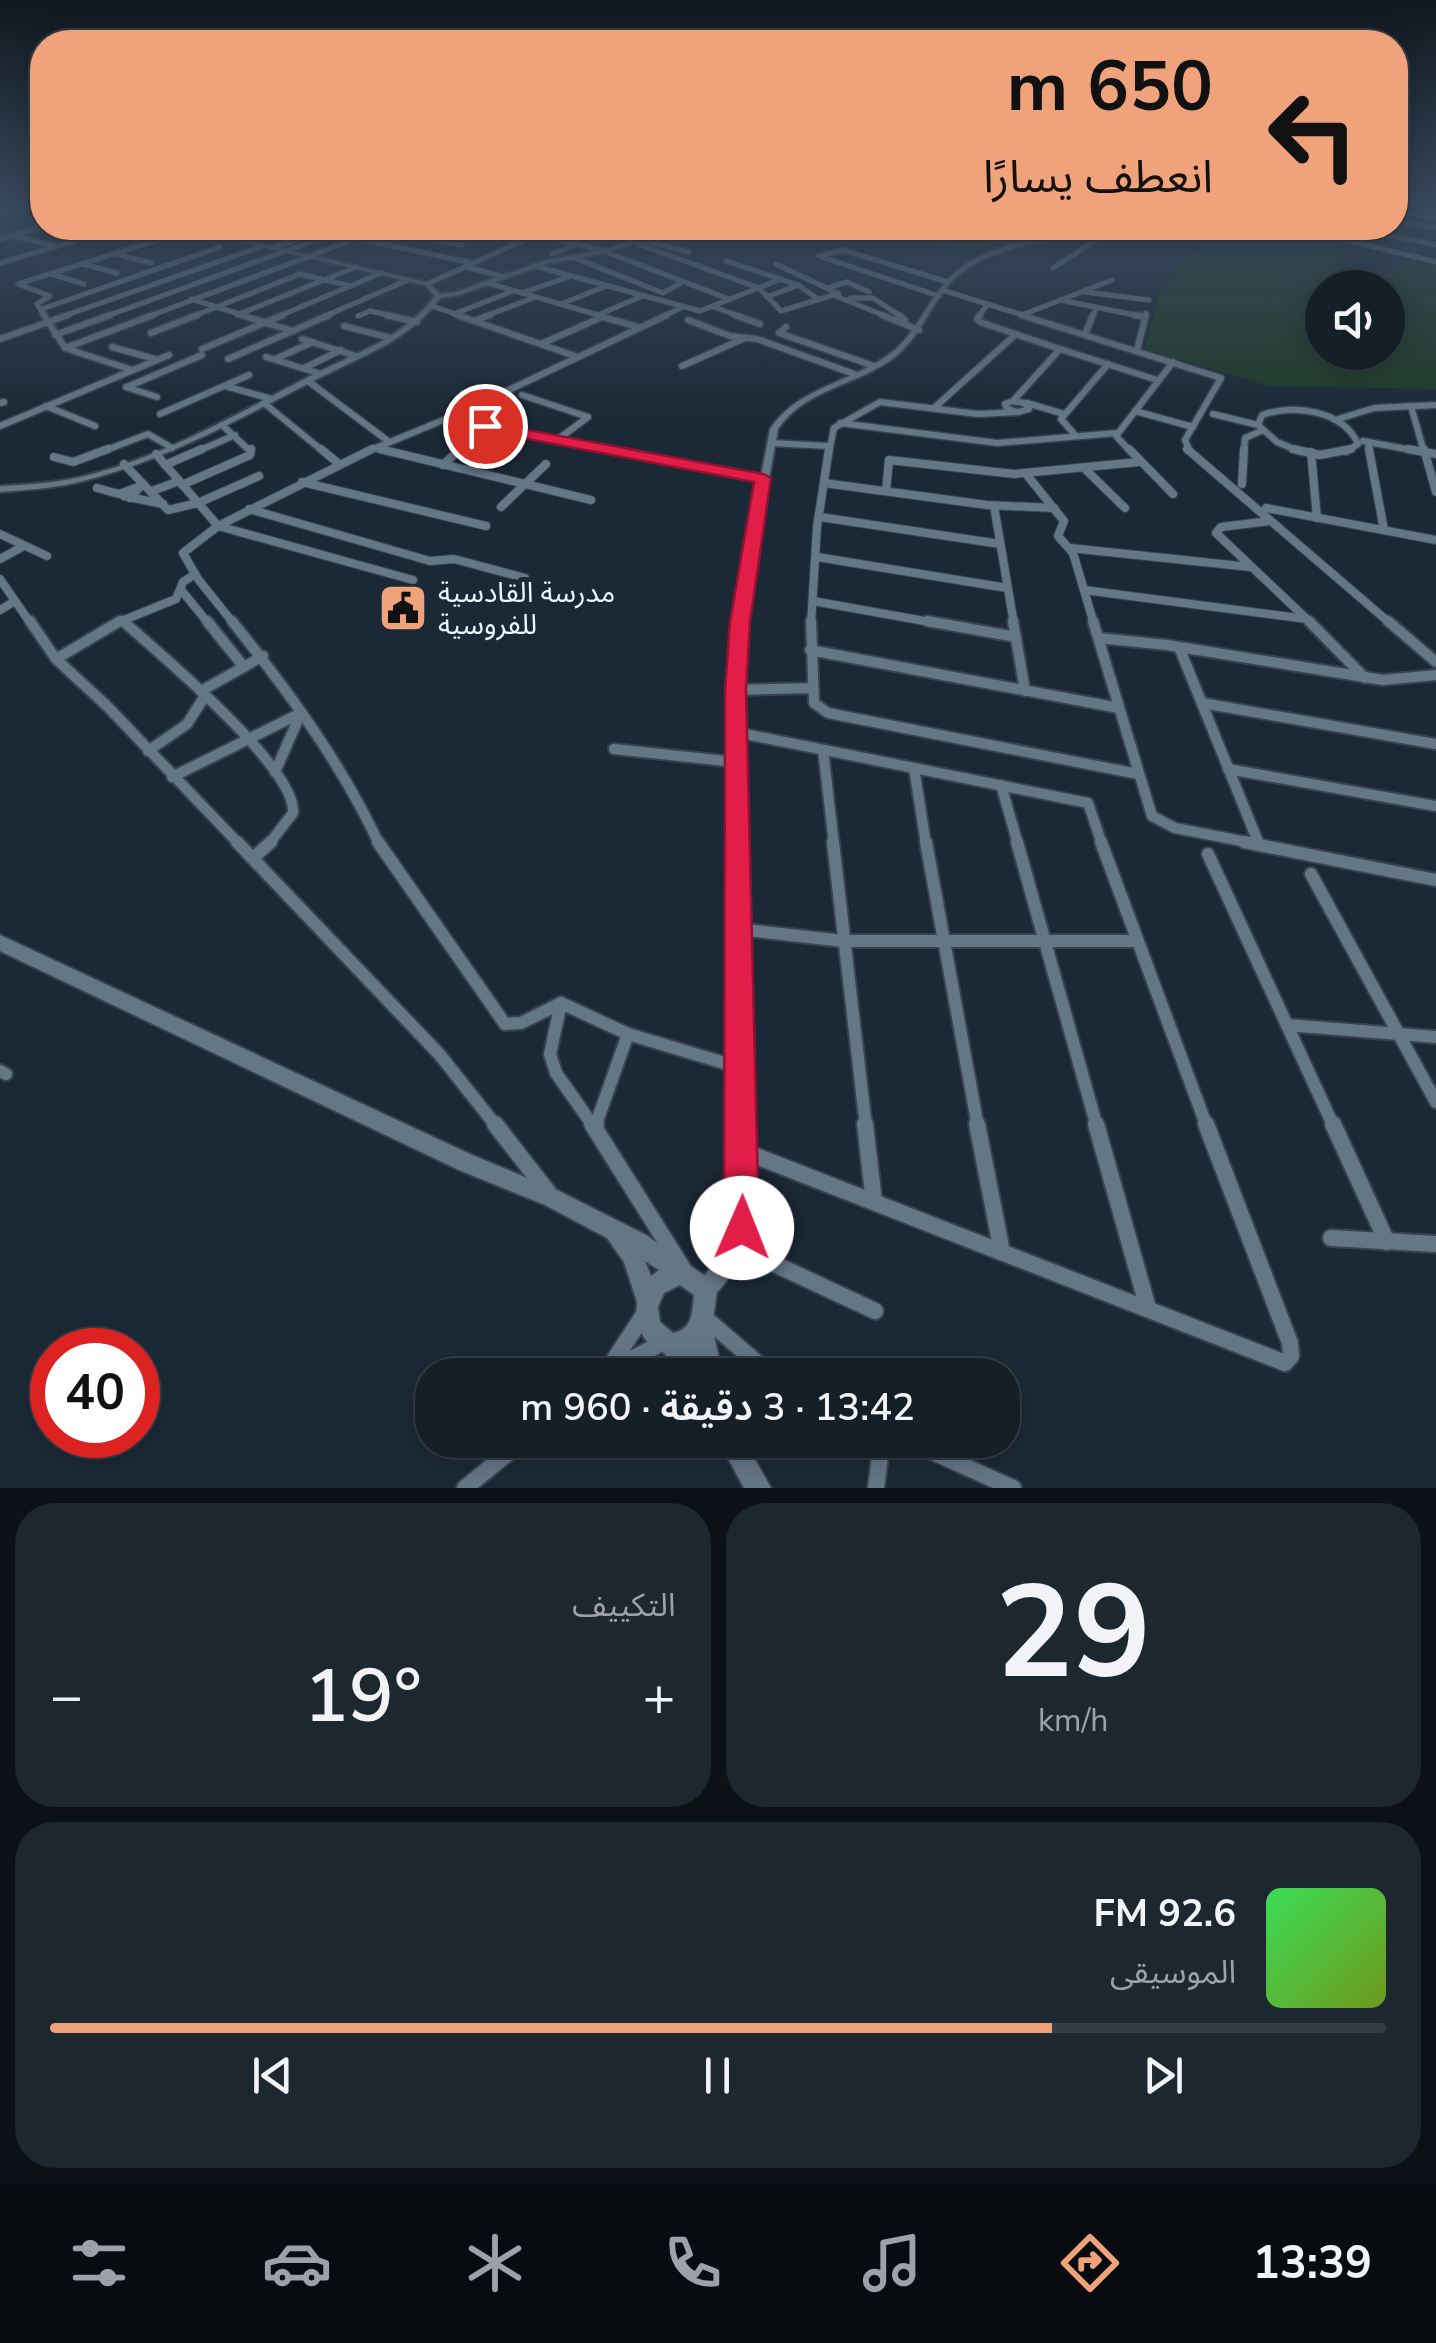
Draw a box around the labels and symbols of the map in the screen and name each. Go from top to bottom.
pin [443,384,528,469]
place label: مدرسة القادسية للفروسية [438,574,615,644]
public building icon: مدرسة القادسية للفروسية [377,582,429,634]
position arrow [690,1176,794,1280]
speed limit sign: 40 [30,1328,160,1458]

